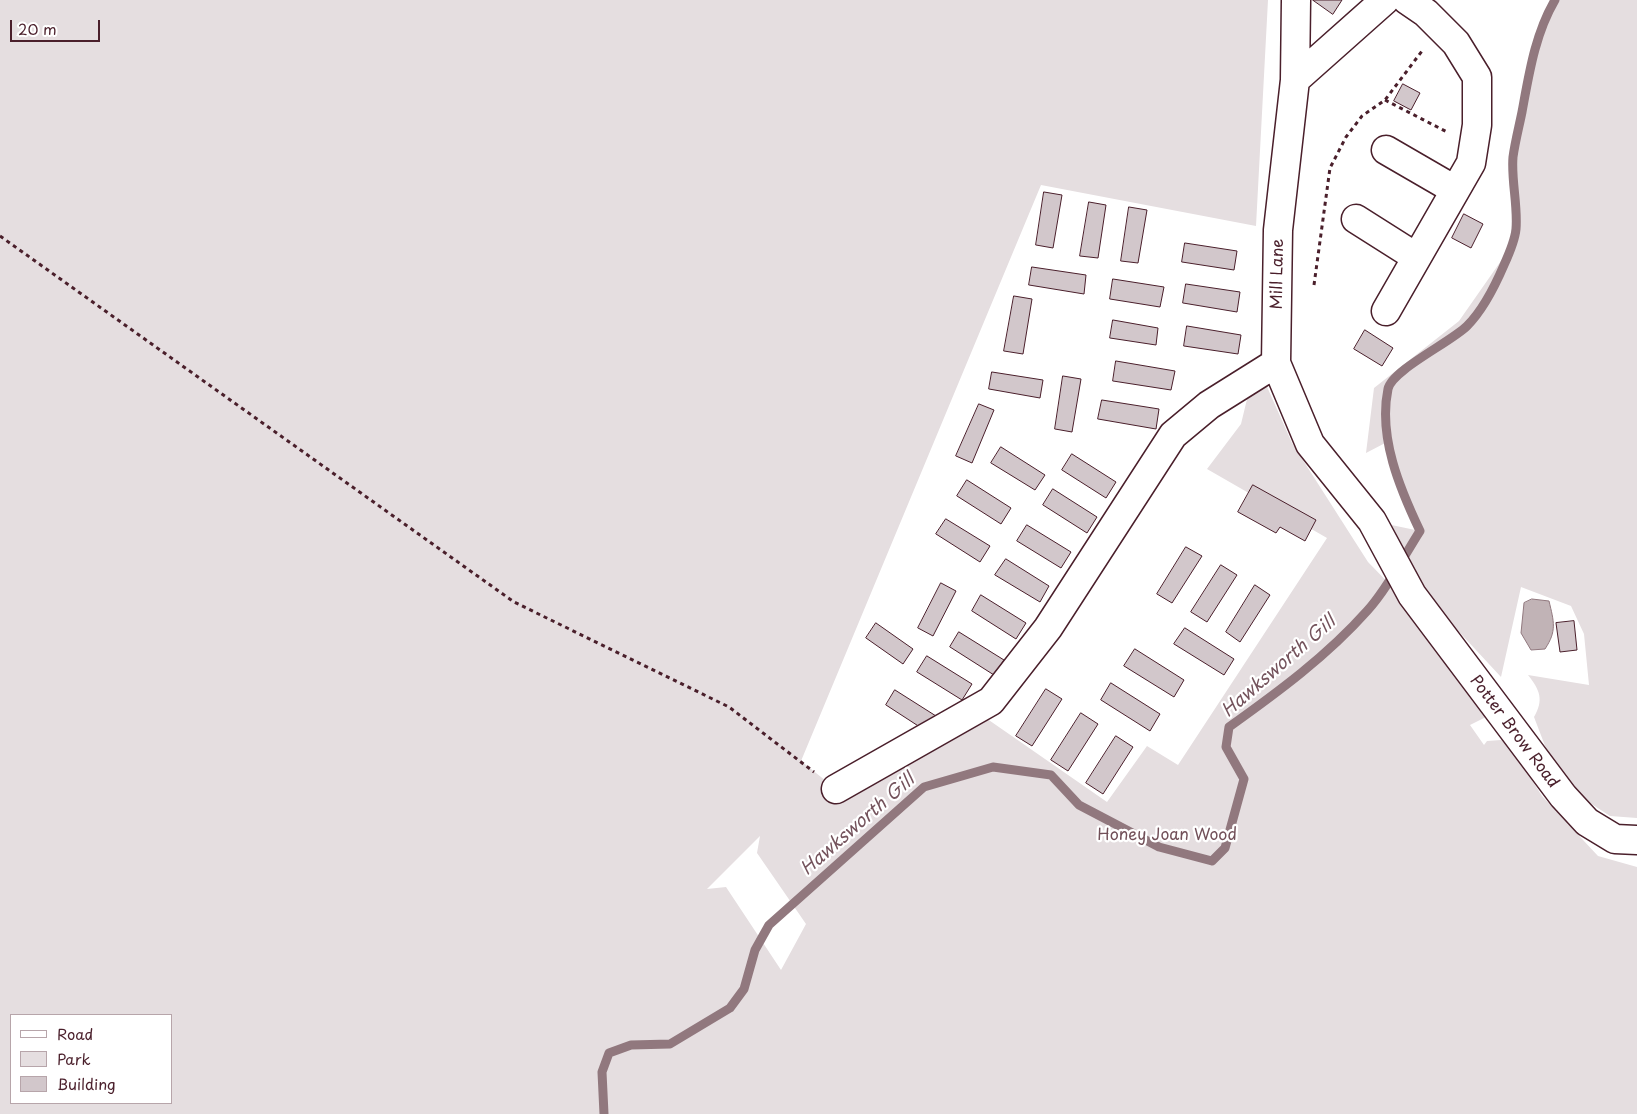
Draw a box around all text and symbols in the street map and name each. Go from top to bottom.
scale bar [12,10,102,42]
text: 20 m [18,17,57,40]
street label: Mill Lane [1268,238,1288,310]
water label: Hawksworth Gill [1218,612,1340,722]
street label: Potter Brow Road [1465,672,1563,792]
water label: Hawksworth Gill [797,770,919,880]
park label: Honey Joan Wood [1097,826,1237,846]
legend [10,1014,172,1104]
text: Road [57,1022,93,1045]
text: Park [57,1047,91,1070]
text: Building [57,1072,116,1095]

